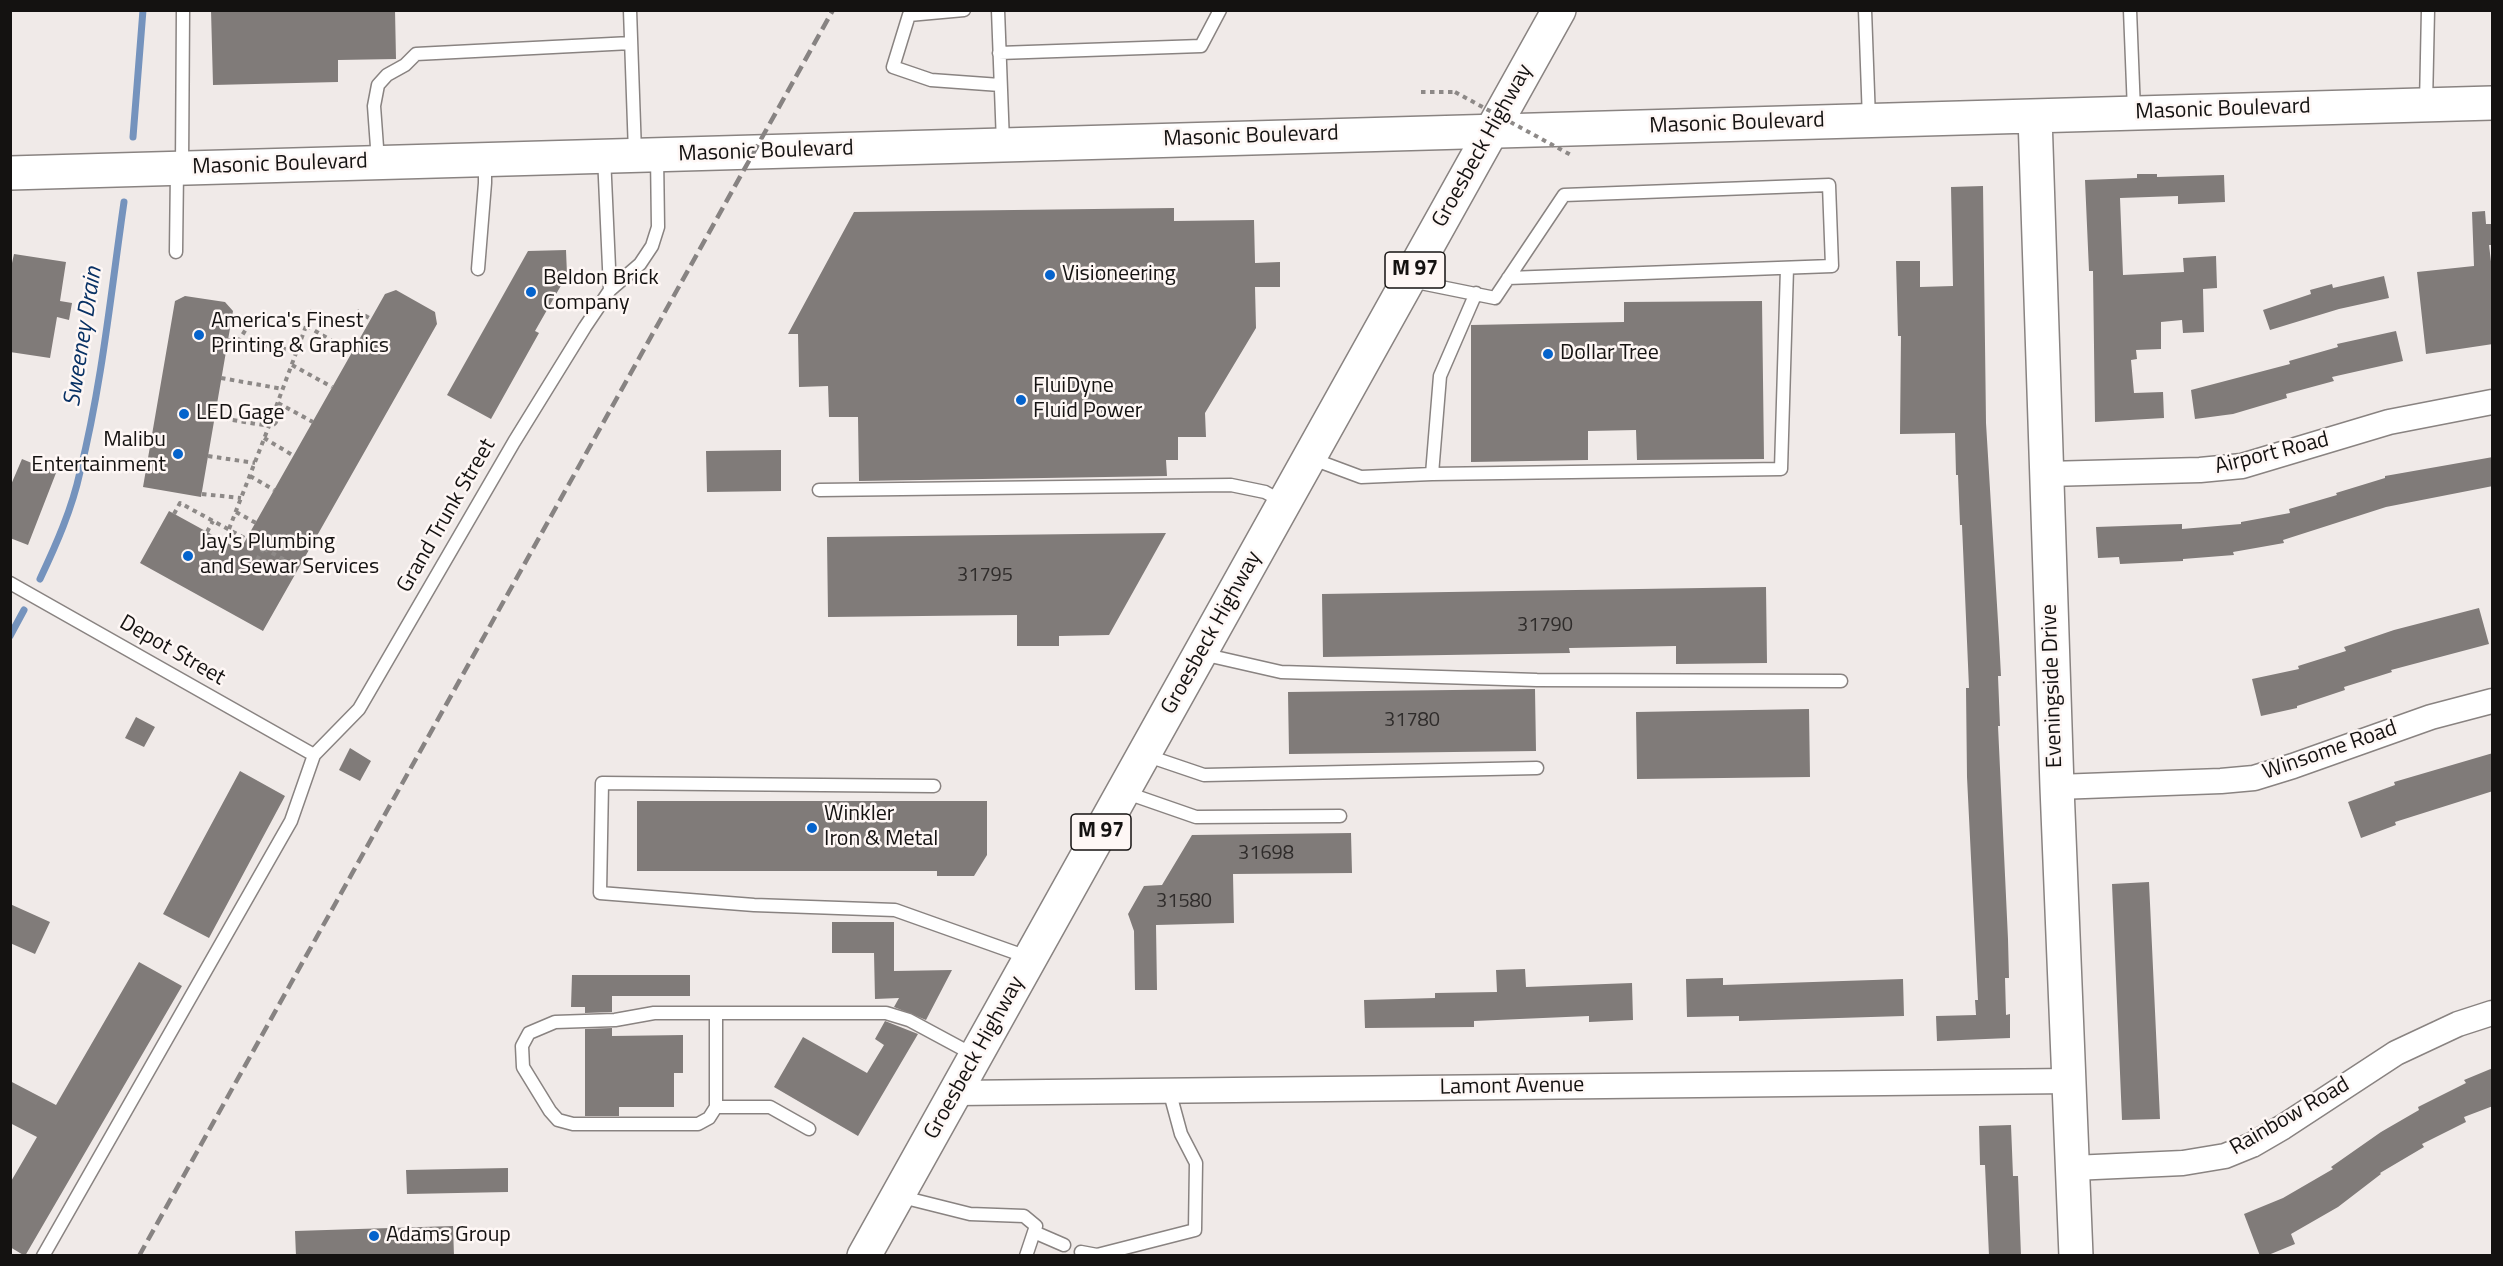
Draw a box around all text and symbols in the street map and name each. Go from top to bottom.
street label: Groesbeck Highway [1427,60,1539,232]
street label: Masonic Boulevard [2135,94,2311,126]
street label: Masonic Boulevard [1649,108,1825,140]
street label: Masonic Boulevard [1163,121,1339,153]
street label: Masonic Boulevard [678,136,854,168]
street label: Masonic Boulevard [192,149,368,181]
road number: M 97 [1385,252,1445,288]
place label: Visioneering [1062,262,1176,288]
water label: Sweeney Drain [59,265,109,409]
place label: Beldon Brick Company [543,266,659,318]
marker: Visioneering [1043,268,1057,282]
marker: Beldon Brick Company [524,285,538,299]
place label: America's Finest Printing & Graphics [211,309,389,360]
marker: America's Finest Printing & Graphics [192,328,206,342]
place label: Dollar Tree [1560,341,1659,367]
marker: Dollar Tree [1541,347,1555,361]
place label: FluiDyne Fluid Power [1033,374,1142,426]
marker: FluiDyne Fluid Power [1014,393,1028,407]
place label: LED Gage [196,401,285,427]
marker: LED Gage [177,407,191,421]
street label: Airport Road [2212,427,2332,481]
place label: Malibu Entertainment [31,428,166,480]
street label: Grand Trunk Street [392,434,502,598]
marker: Malibu Entertainment [171,447,185,461]
place label: Jay's Plumbing and Sewar Services [200,530,379,582]
street label: Groesbeck Highway [1156,547,1268,719]
marker: Jay's Plumbing and Sewar Services [181,549,195,563]
house number: 31795 [957,564,1013,588]
street label: Eveningside Drive [2037,604,2069,768]
street label: Depot Street [114,610,230,692]
house number: 31790 [1517,614,1573,638]
house number: 31780 [1384,709,1440,733]
street label: Winsome Road [2260,716,2400,786]
place label: Winkler Iron & Metal [824,802,938,854]
road number: M 97 [1071,814,1131,850]
marker: Winkler Iron & Metal [805,821,819,835]
house number: 31698 [1238,842,1294,866]
house number: 31580 [1156,890,1212,914]
street label: Groesbeck Highway [919,972,1031,1144]
street label: Rainbow Road [2226,1072,2354,1162]
street label: Lamont Avenue [1439,1073,1585,1101]
place label: Adams Group [386,1223,511,1249]
marker: Adams Group [367,1229,381,1243]

